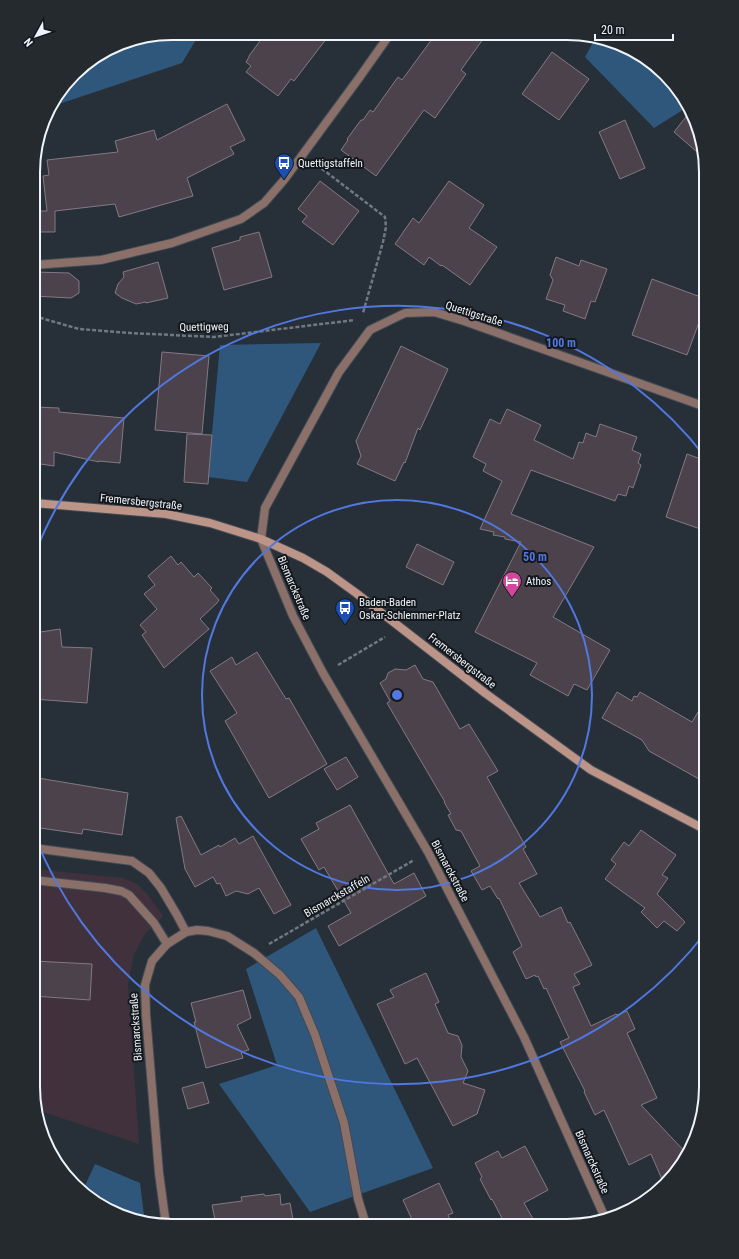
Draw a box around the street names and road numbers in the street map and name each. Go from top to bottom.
street label: Quettigstraße [444,299,504,329]
street label: Quettigweg [179,320,229,334]
street label: Fremersbergstraße [99,491,183,513]
street label: Bismarckstraße [275,554,313,622]
street label: Fremersbergstraße [426,631,498,691]
street label: Bismarckstraße [428,838,472,904]
street label: Bismarckstaffeln [302,872,372,920]
street label: Bismarckstraße [127,993,145,1061]
street label: Bismarckstraße [572,1128,612,1196]

